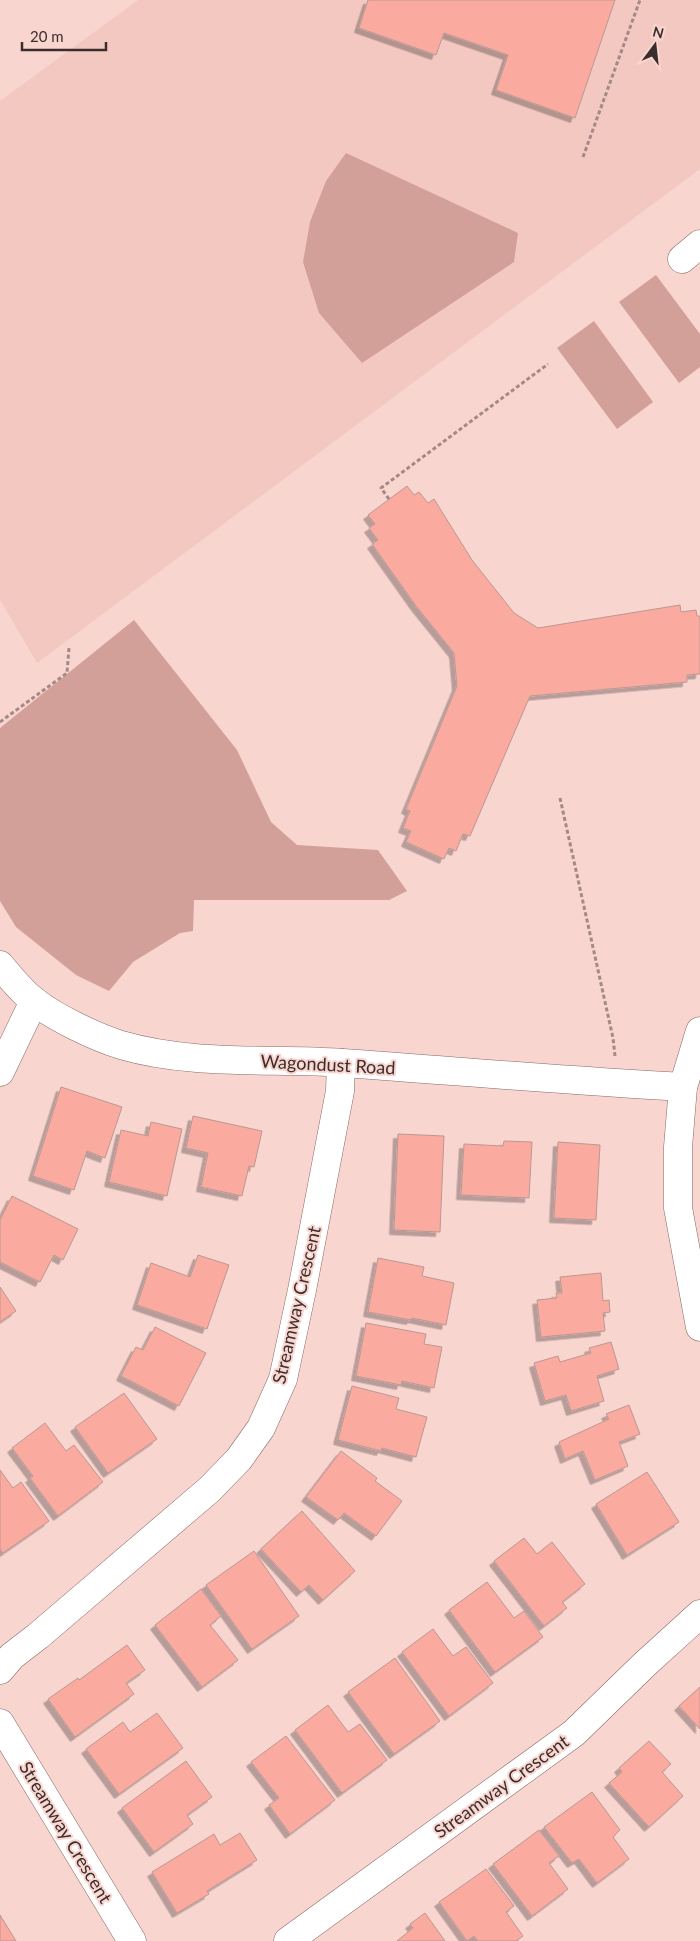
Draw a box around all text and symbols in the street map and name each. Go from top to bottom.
scale bar [22,20,106,52]
north arrow [630,20,680,70]
text: N [651,22,666,42]
text: 20 m [30,27,64,45]
street label: Wagondust Road [260,1049,396,1079]
street label: Streamway Crescent [267,1223,325,1386]
street label: Streamway Crescent [429,1729,573,1842]
street label: Streamway Crescent [15,1757,117,1907]

